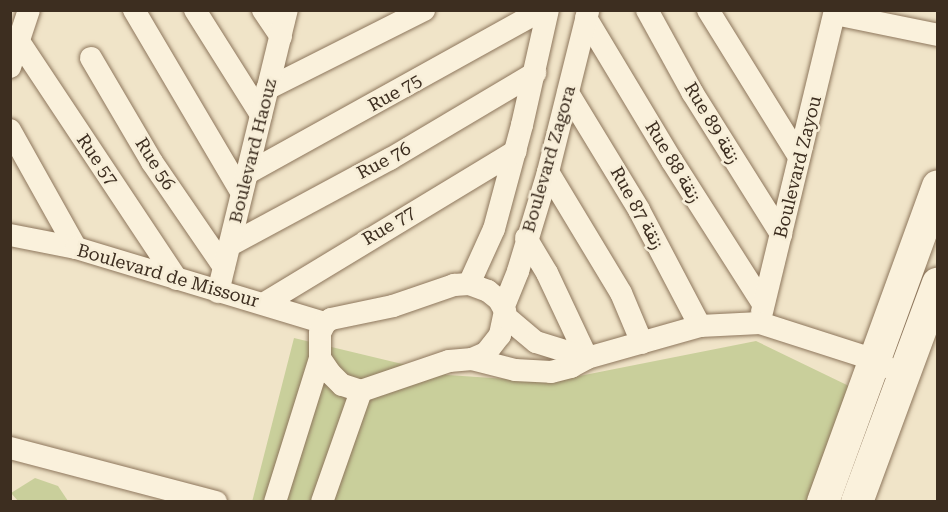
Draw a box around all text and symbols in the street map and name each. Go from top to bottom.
street label: Rue 75 [364,69,426,117]
street label: Boulevard Haouz [225,77,281,225]
street label: Rue 89 زنقة [679,78,745,168]
street label: Boulevard Zagora [518,83,580,235]
street label: Boulevard Zayou [770,94,826,240]
street label: Rue 88 زنقة [640,117,706,207]
street label: Rue 57 [72,130,122,190]
street label: Rue 56 [130,134,180,194]
street label: Rue 76 [353,138,415,184]
street label: Rue 87 زنقة [606,163,668,253]
street label: Rue 77 [359,202,419,250]
street label: Boulevard de Missour [74,240,262,312]

